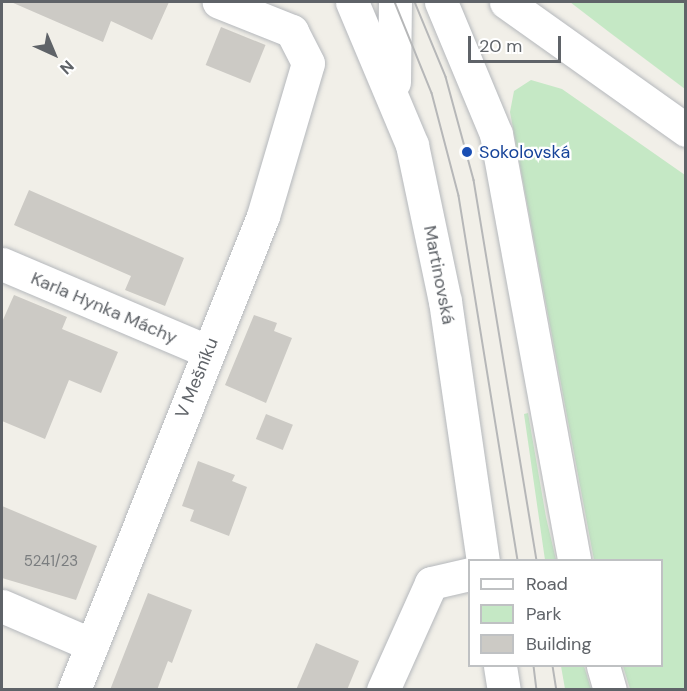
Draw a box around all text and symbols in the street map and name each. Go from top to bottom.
north arrow [24,24,84,84]
scale bar [471,24,564,62]
text: 20 m [479,34,522,58]
text: N [55,56,78,79]
place label: Sokolovská [479,141,570,163]
marker: Sokolovská [460,145,474,159]
street label: Martinovská [419,224,459,326]
street label: Karla Hynka Máchy [28,267,180,349]
street label: V Mešníku [171,335,223,421]
house number: 5241/23 [24,553,78,571]
legend [468,559,663,667]
text: Road [526,572,568,596]
text: Park [526,602,562,626]
text: Building [526,632,591,656]

